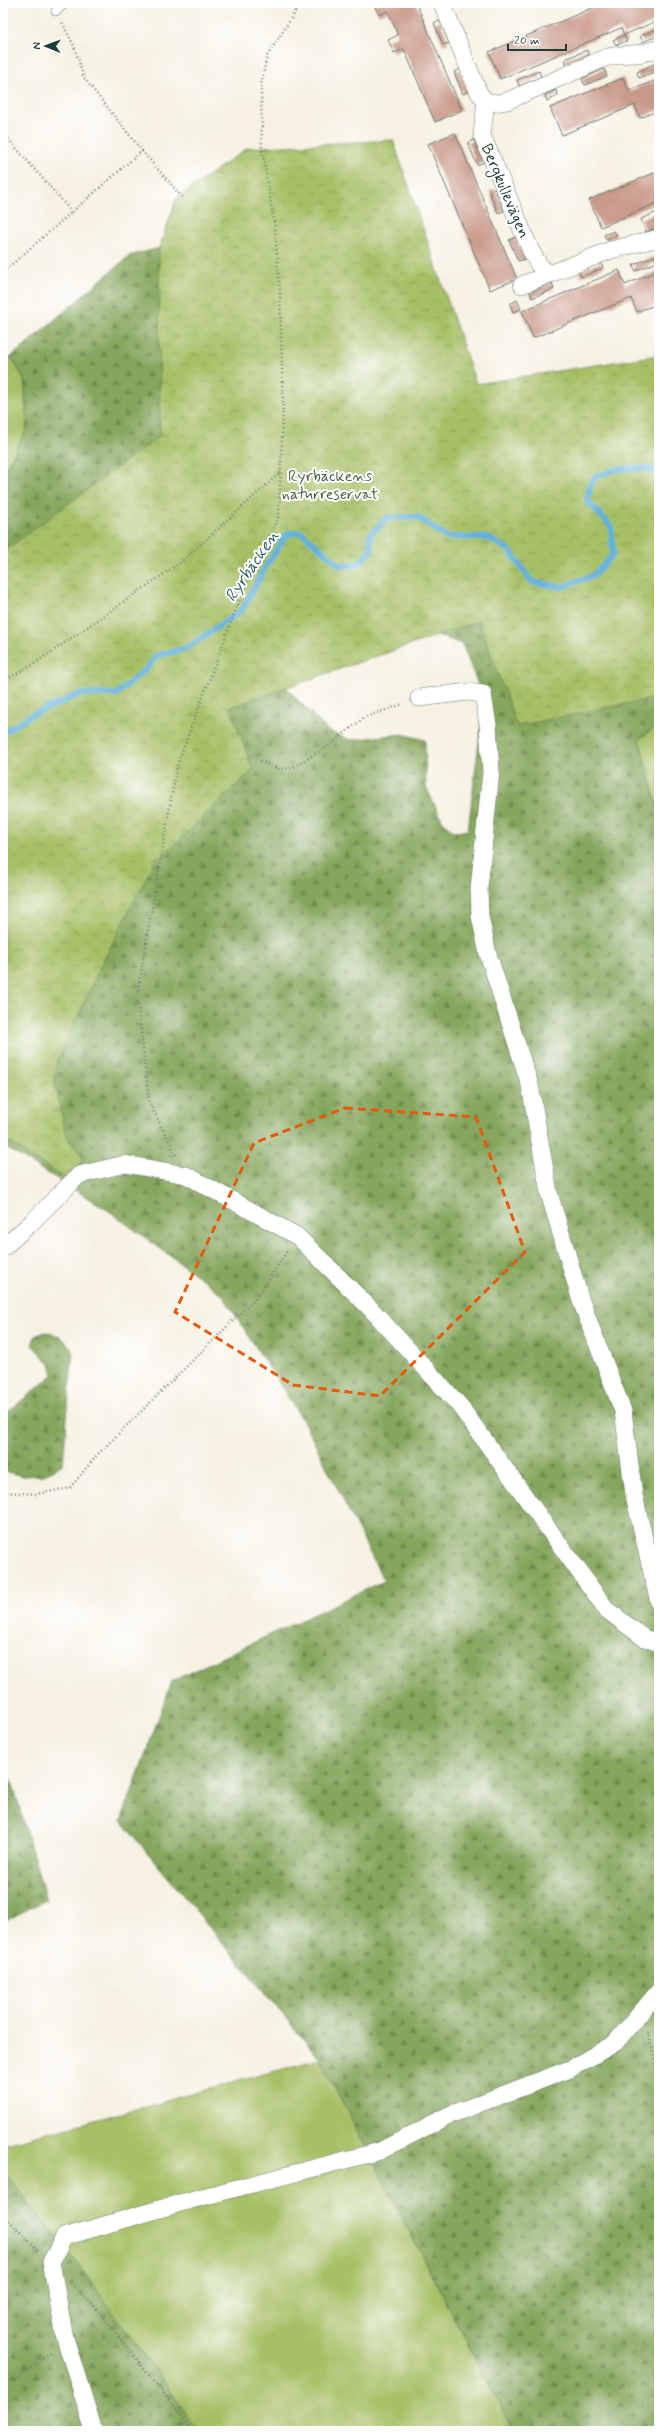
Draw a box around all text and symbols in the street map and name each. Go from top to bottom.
north arrow [26,26,66,66]
scale bar [508,26,566,52]
text: 20 m [514,33,540,49]
text: N [30,42,44,50]
street label: Bergkullevägen [475,141,534,242]
park label: Ryrbäckens naturreservat [282,466,379,505]
water label: Ryrbäcken [220,525,284,606]

